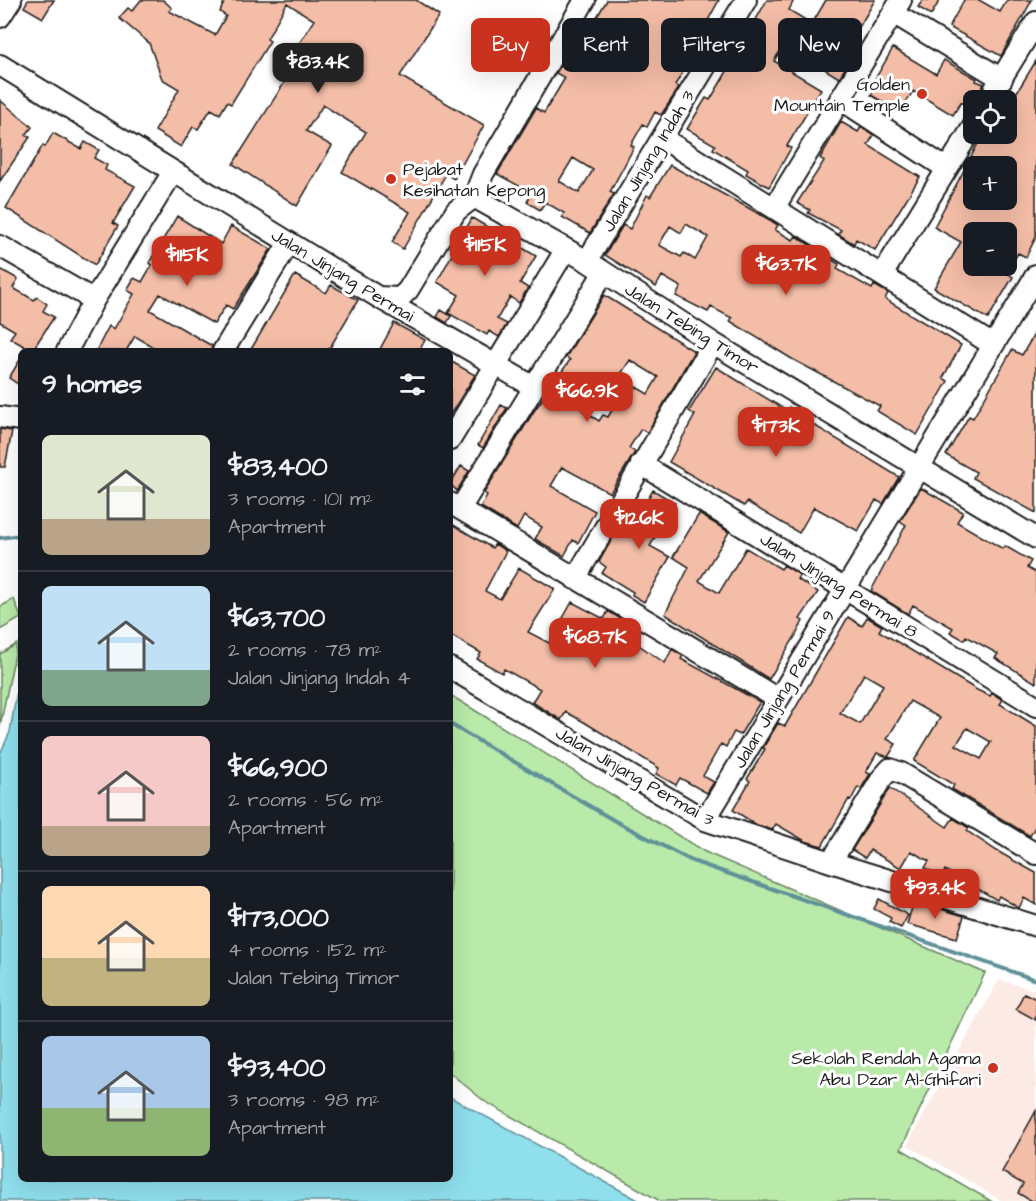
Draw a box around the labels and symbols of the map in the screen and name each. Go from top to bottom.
pin: $83.4K [269,43,367,94]
place label: Golden Mountain Temple [774,72,910,118]
street label: Jalan Jinjang Indah 3 [596,86,702,237]
marker: Golden Mountain Temple [915,87,929,101]
place label: Pejabat Kesihatan Kepong [403,157,545,204]
marker: Pejabat Kesihatan Kepong [384,172,398,186]
street label: Jalan Jinjang Permai [266,223,419,329]
pin: $115K [443,226,527,277]
pin: $115K [145,236,229,287]
pin: $63.7K [737,245,835,296]
street label: Jalan Tebing Timor [619,277,764,381]
pin: $66.9K [538,372,636,423]
pin: $173K [734,407,818,458]
pin: $126K [597,499,681,550]
street label: Jalan Jinjang Permai 8 [754,527,923,645]
street label: Jalan Jinjang Permai 9 [727,605,842,774]
pin: $68.7K [546,618,644,669]
street label: Jalan Jinjang Permai 3 [550,721,719,833]
pin: $93.4K [886,869,984,920]
place label: Sekolah Rendah Agama Abu Dzar Al-Ghifari [791,1046,981,1092]
marker: Sekolah Rendah Agama Abu Dzar Al-Ghifari [986,1061,1000,1075]

